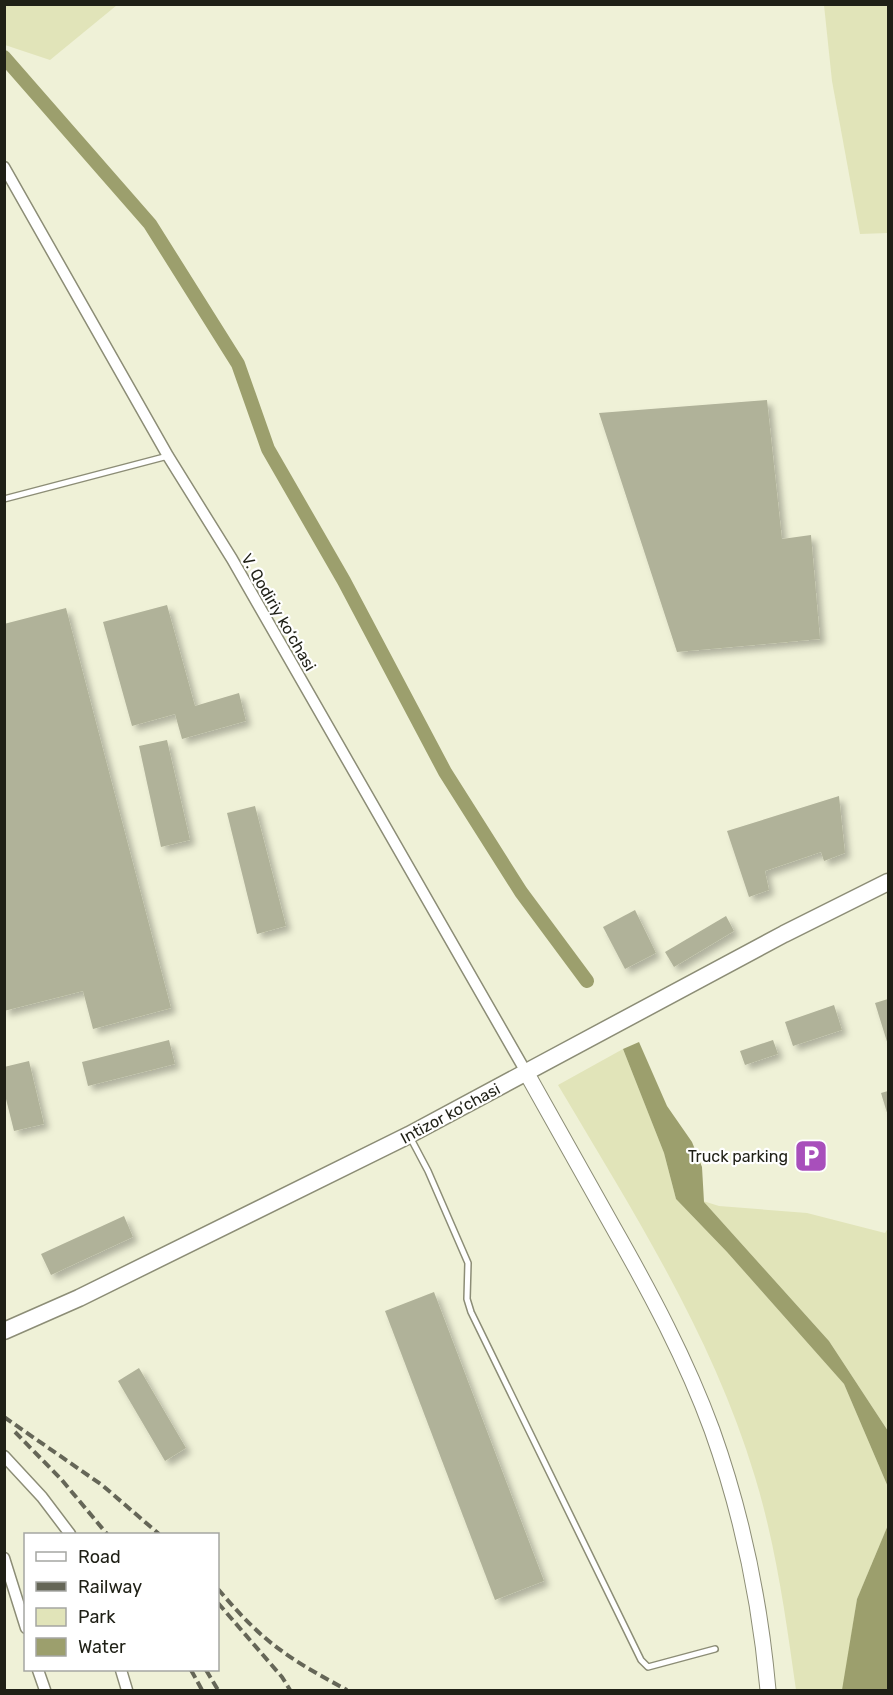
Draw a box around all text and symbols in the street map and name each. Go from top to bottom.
street label: V. Qodiriy ko‘chasi [237,550,320,674]
street label: Intizor ko‘chasi [397,1079,503,1148]
parking icon: Truck parking [793,1138,829,1174]
place label: Truck parking [688,1147,788,1166]
legend [24,1533,219,1671]
text: Road [78,1546,121,1568]
text: Railway [78,1576,142,1598]
text: Park [78,1606,116,1628]
text: Water [78,1636,126,1658]

